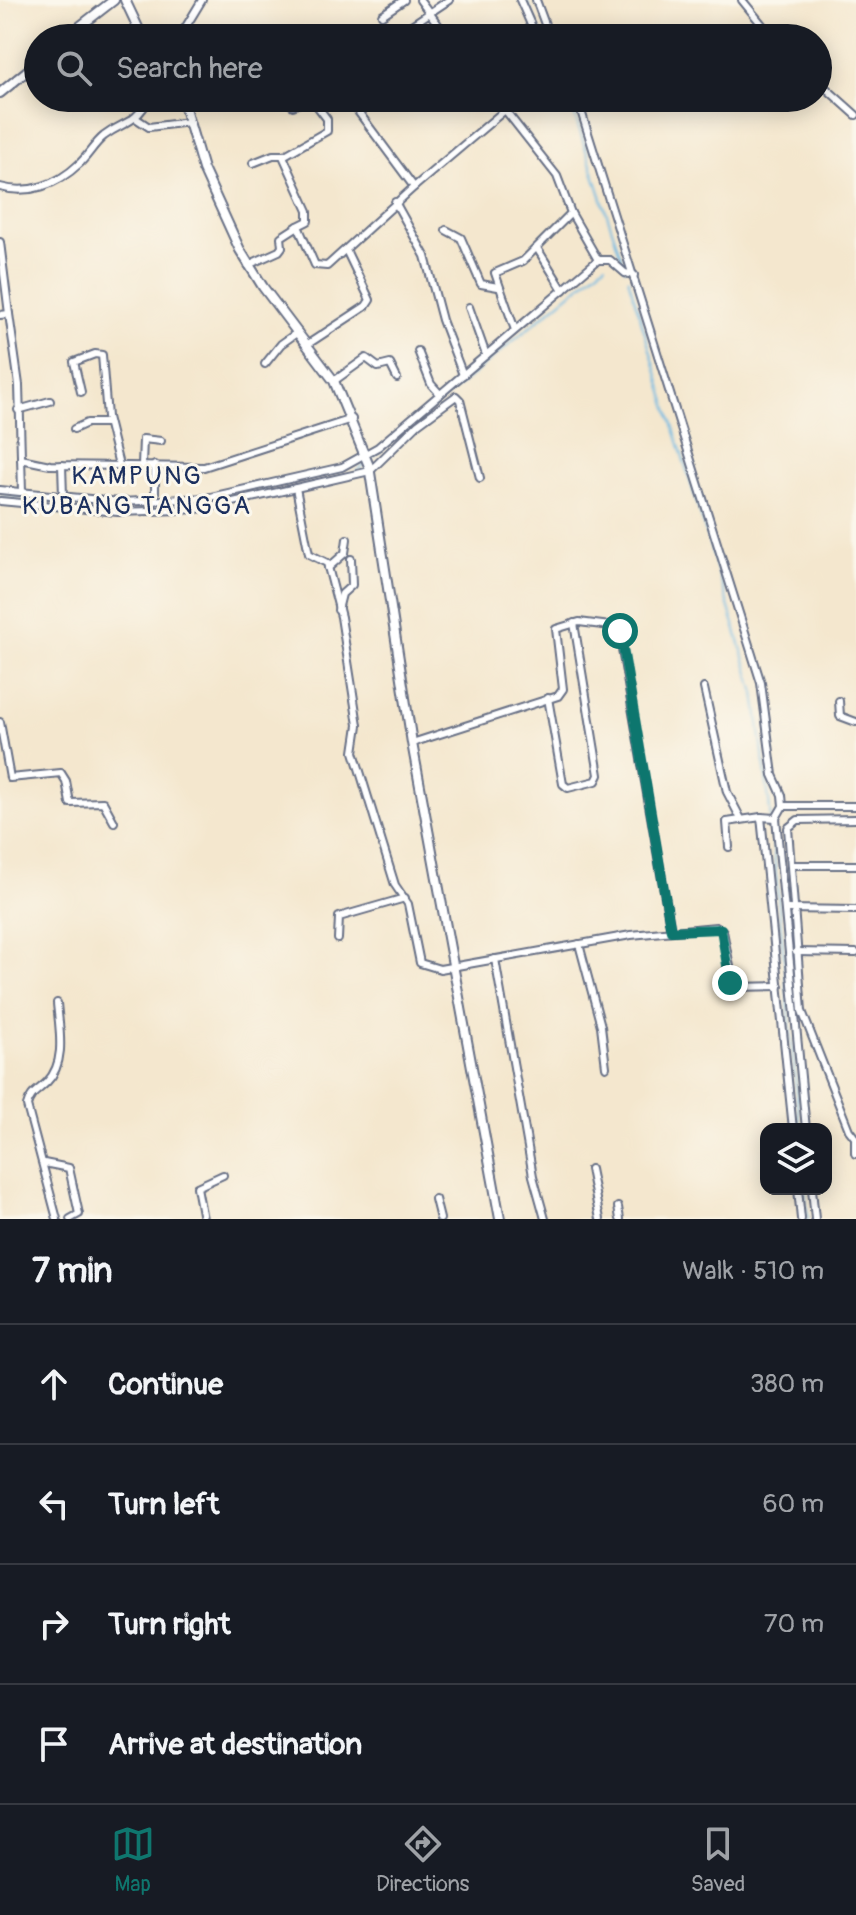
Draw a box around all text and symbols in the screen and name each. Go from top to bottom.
search box [24,24,832,112]
icon: search [52,46,96,90]
text: Search here [116,50,263,87]
district label: KAMPUNG KUBANG TANGGA [22,460,252,522]
route start [602,613,638,649]
route end [712,965,748,1001]
map controls [760,1123,832,1195]
button: layers [760,1123,832,1195]
text: 7 min [32,1250,113,1293]
text: Walk · 510 m [682,1255,824,1287]
icon: ahead [32,1362,76,1406]
text: Continue [108,1366,223,1403]
text: 380 m [750,1368,824,1400]
icon: left [32,1482,76,1526]
text: Turn left [108,1486,219,1523]
text: 60 m [762,1488,824,1520]
icon: right [32,1602,76,1646]
text: Turn right [108,1606,231,1643]
text: 70 m [764,1608,824,1640]
icon: arrive [32,1722,76,1766]
text: Arrive at destination [108,1726,362,1763]
tab: Map [111,1822,155,1898]
tab: Directions [376,1822,469,1898]
tab: Saved [691,1822,745,1898]

